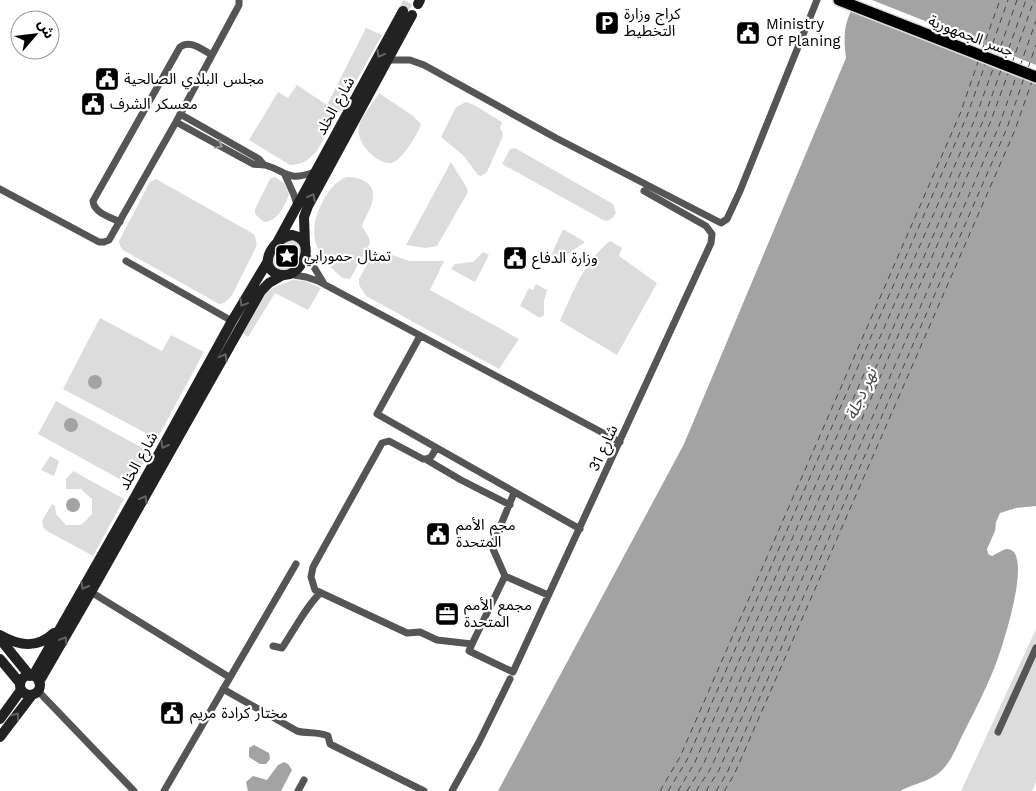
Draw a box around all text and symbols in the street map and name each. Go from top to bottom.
place label: كراج وزارة التخطيط [624,5,681,40]
north arrow [10,10,60,60]
parking icon: كراج وزارة التخطيط [594,10,620,36]
street label: جسر الجمهورية [926,11,1016,61]
place label: Ministry Of Planing [766,15,840,50]
text: ش [35,17,58,41]
public building icon: Ministry Of Planing [735,20,761,46]
one-way arrow [377,48,387,57]
public building icon: مجلس البلدي الصالحية [94,66,120,92]
place label: مجلس البلدي الصالحية [124,70,264,90]
street label: شارع الخلد [312,74,361,140]
public building icon: معسكر الشرف [80,91,106,117]
place label: معسكر الشرف [110,95,198,113]
one-way arrow [213,139,222,149]
one-way arrow [306,194,316,203]
place icon: تمثال حمورابي [274,243,300,269]
public building icon: وزارة الدفاع [502,245,528,271]
place label: تمثال حمورابي [304,247,391,267]
place label: وزارة الدفاع [532,249,598,270]
one-way arrow [240,297,250,306]
one-way arrow [217,353,227,362]
water label: نهر دجلة [841,364,881,422]
street label: شارع 31 [584,422,624,475]
street label: شارع الخلد [115,429,164,495]
one-way arrow [160,439,170,448]
one-way arrow [138,495,148,504]
place label: مجم الأمم المتحدة [456,516,516,551]
public building icon: مجم الأمم المتحدة [425,521,451,547]
one-way arrow [80,580,90,589]
place label: مجمع الأمم المتحدة [464,596,532,631]
office icon: مجمع الأمم المتحدة [434,601,460,627]
one-way arrow [57,636,67,645]
public building icon: مختار كرادة مريم [159,700,185,726]
place label: مختار كرادة مريم [190,704,288,724]
one-way arrow [10,713,18,722]

